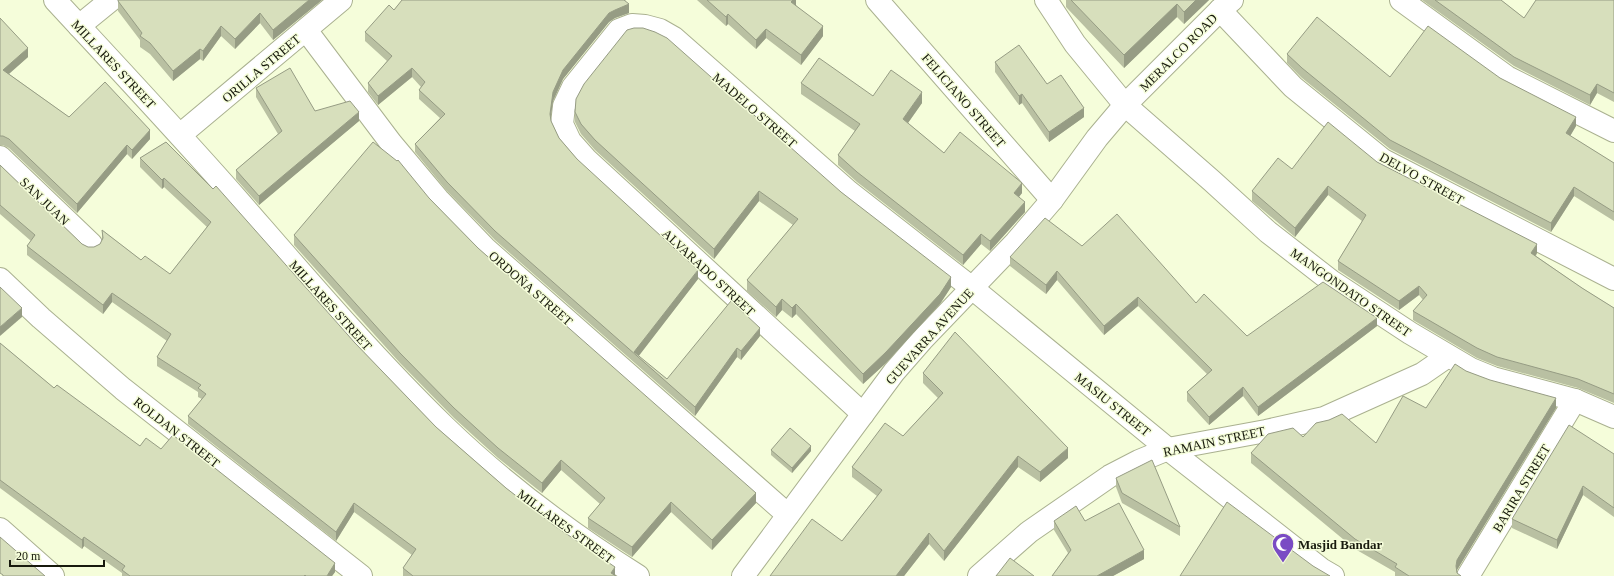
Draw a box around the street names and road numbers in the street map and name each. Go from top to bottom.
street label: MERALCO ROAD [1136,10,1220,94]
street label: MILLARES STREET [69,17,159,112]
street label: ORILLA STREET [219,31,304,106]
street label: FELICIANO STREET [919,50,1009,150]
street label: MADELO STREET [710,70,800,151]
street label: DELVO STREET [1377,149,1466,208]
street label: SAN JUAN [17,174,73,229]
street label: ALVARADO STREET [659,226,758,319]
street label: MANGONDATO STREET [1287,245,1414,340]
street label: ORDOÑA STREET [486,248,576,329]
street label: MILLARES STREET [286,257,375,353]
street label: GUEVARRA AVENUE [882,285,977,387]
street label: MASIU STREET [1072,369,1154,439]
street label: ROLDAN STREET [131,394,223,471]
street label: RAMAIN STREET [1162,423,1266,460]
street label: BARIRA STREET [1489,442,1553,535]
street label: MILLARES STREET [514,486,617,567]

